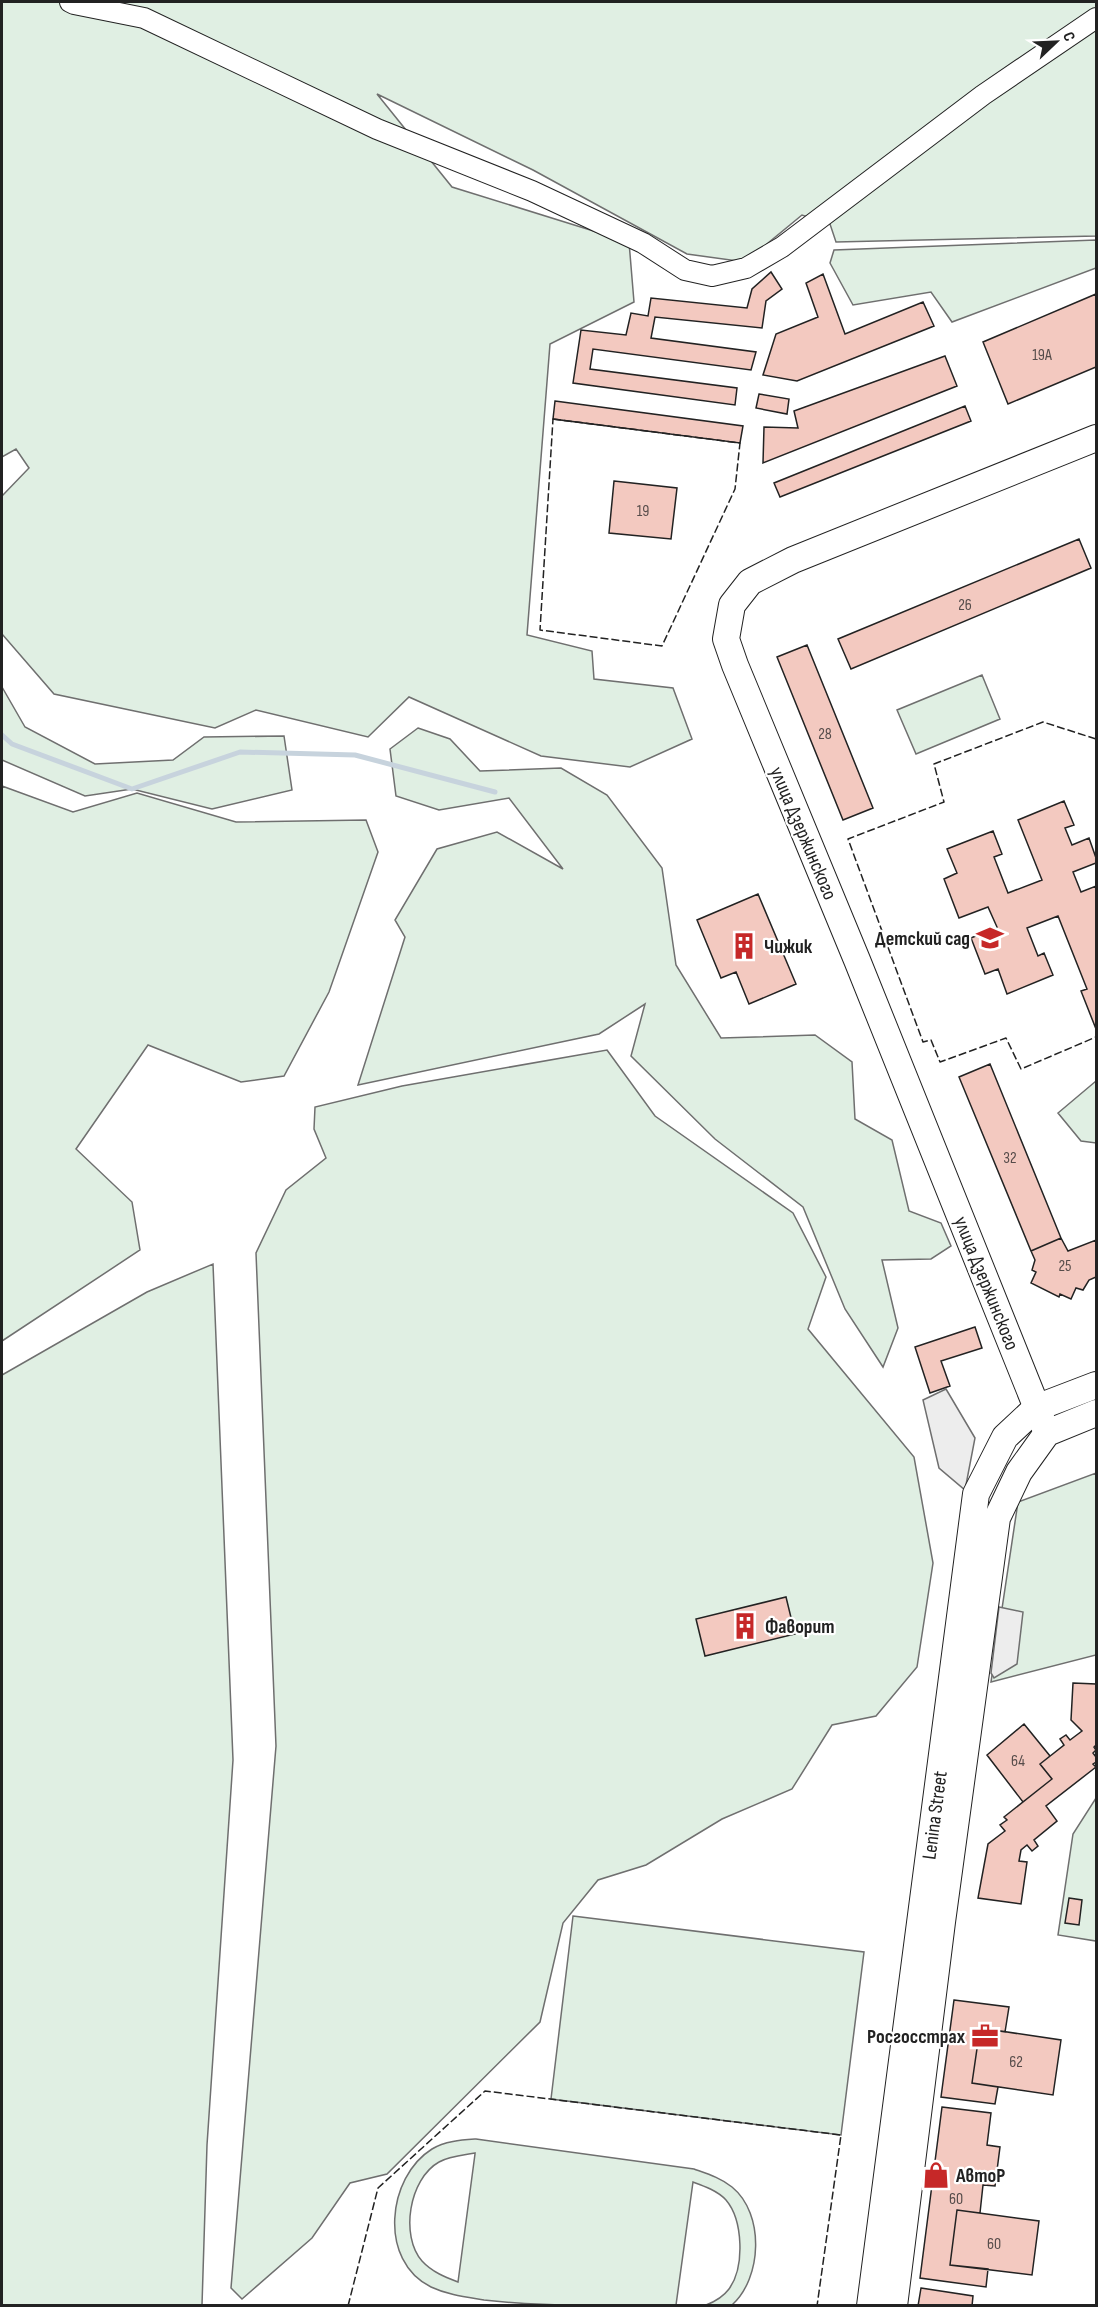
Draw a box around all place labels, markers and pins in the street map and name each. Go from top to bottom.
school or university icon: Детский сад [975,923,1005,953]
place label: Детский сад [875,927,970,951]
building icon: Чижик [729,931,759,961]
place label: Чижик [764,935,813,959]
building icon: Фаворит [730,1611,760,1641]
place label: Фаворит [765,1615,835,1639]
office icon: Росгосстрах [970,2021,1000,2051]
place label: Росгосстрах [867,2025,966,2049]
shop icon: АвтоР [921,2160,951,2190]
place label: АвтоР [955,2164,1005,2188]

